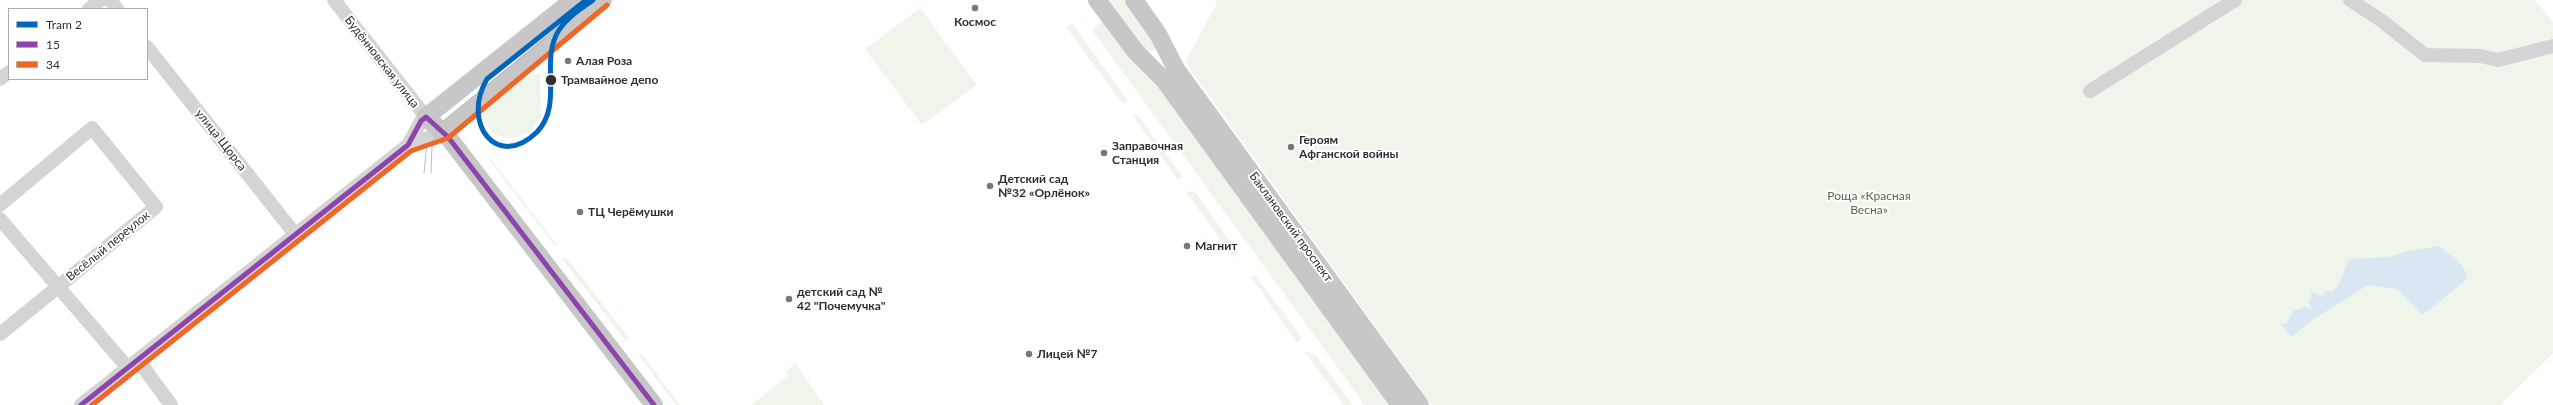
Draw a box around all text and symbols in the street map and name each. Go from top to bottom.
marker: Космос [970,3,980,13]
legend [8,8,148,80]
street label: Будённовская улица [342,13,422,111]
place label: Космос [954,15,996,29]
text: Tram 2 [46,17,82,32]
text: 15 [46,37,60,52]
place label: Алая Роза [576,54,632,68]
marker: Алая Роза [563,56,573,66]
text: 34 [46,57,60,72]
marker: Трамвайное депо [544,73,558,87]
place label: Трамвайное депо [561,73,658,87]
street label: улица Щорса [192,106,250,174]
place label: Героям Афганской войны [1299,133,1398,161]
place label: Заправочная Станция [1112,139,1183,167]
marker: Героям Афганской войны [1286,142,1296,152]
marker: Заправочная Станция [1099,148,1109,158]
street label: Баклановский проспект [1246,169,1336,285]
place label: Детский сад №32 «Орлёнок» [998,172,1090,200]
marker: Детский сад №32 «Орлёнок» [985,181,995,191]
park label: Роща «Красная Весна» [1827,189,1911,217]
place label: ТЦ Черёмушки [588,205,674,219]
marker: ТЦ Черёмушки [575,207,585,217]
street label: Весёлый переулок [63,208,153,284]
place label: Магнит [1195,239,1237,253]
marker: Магнит [1182,241,1192,251]
place label: детский сад № 42 "Почемучка" [797,285,885,313]
marker: детский сад № 42 "Почемучка" [784,294,794,304]
place label: Лицей №7 [1037,347,1098,361]
marker: Лицей №7 [1024,349,1034,359]

